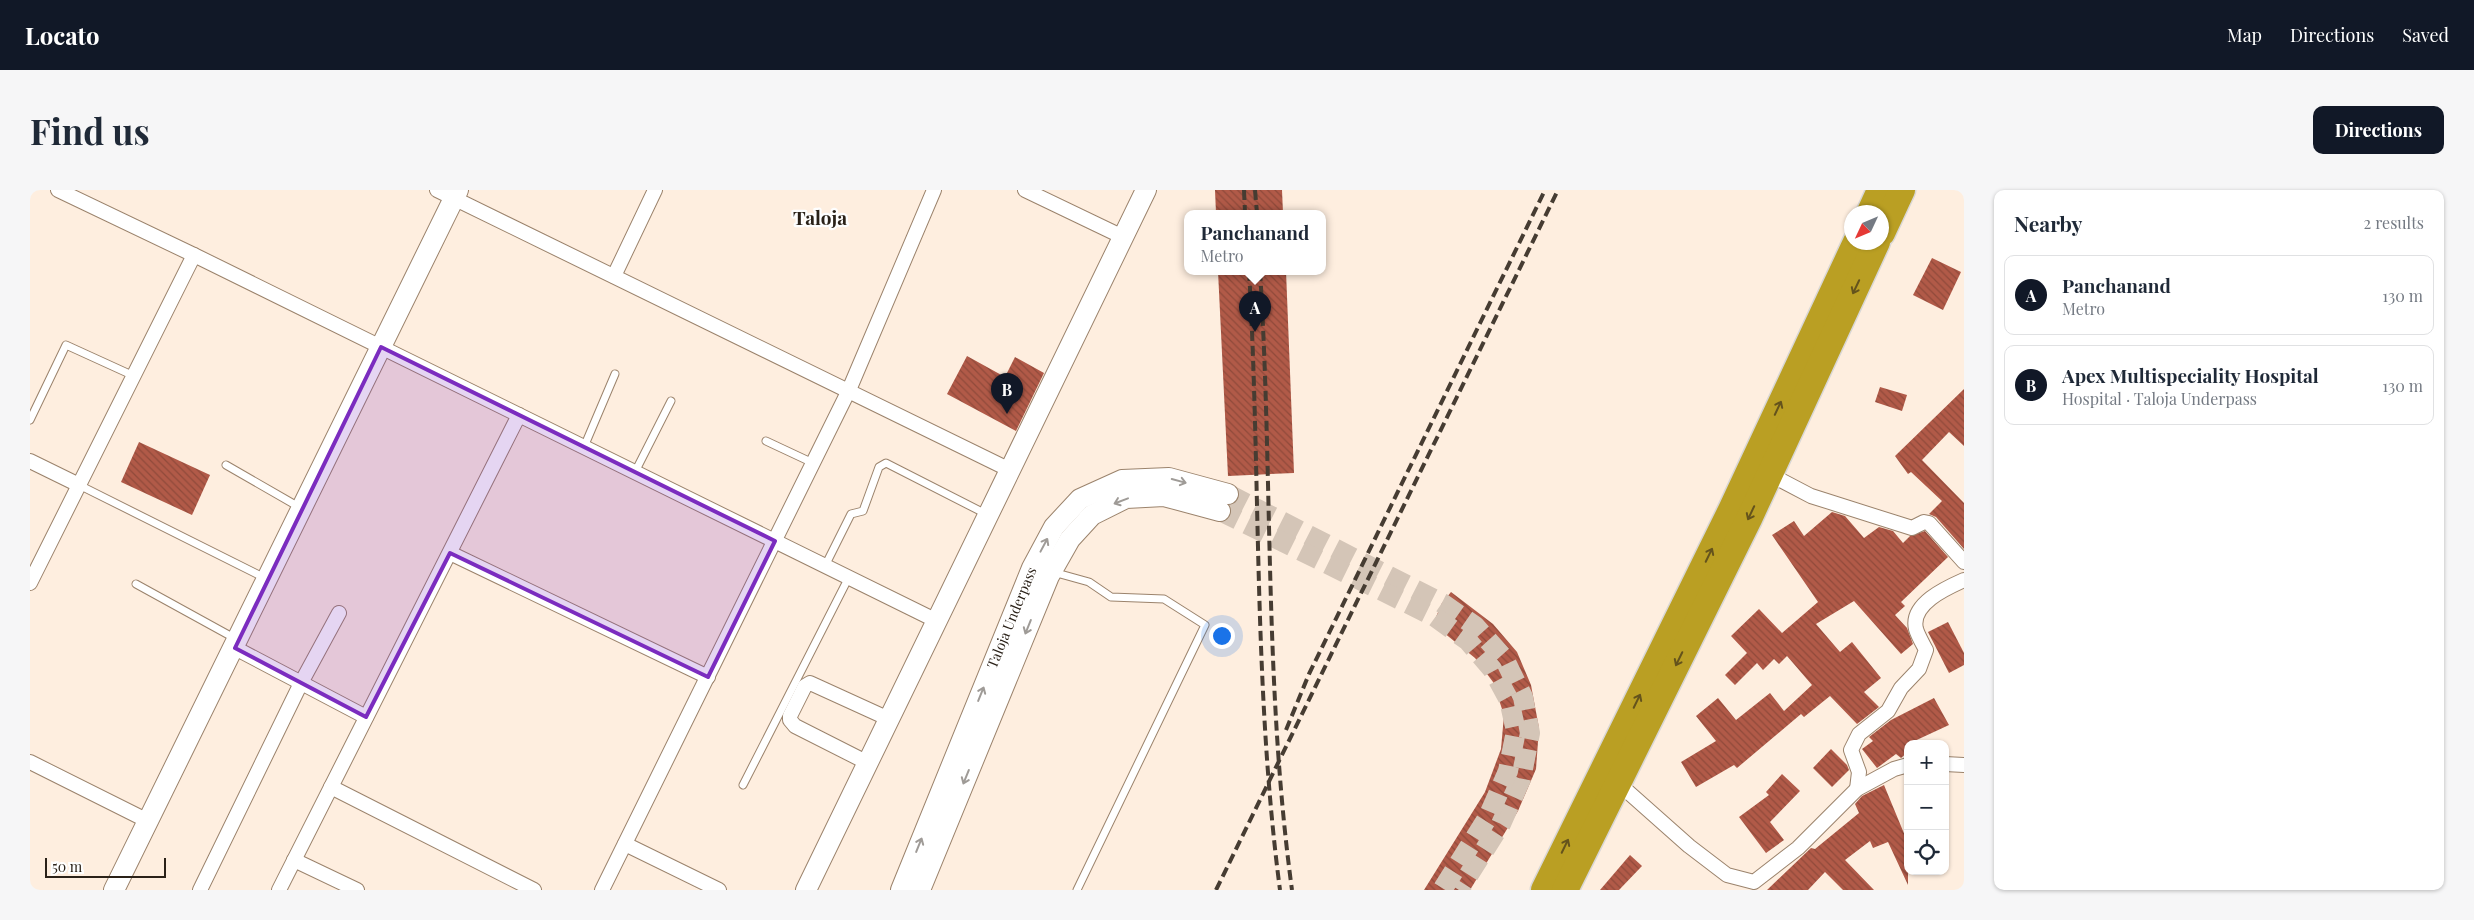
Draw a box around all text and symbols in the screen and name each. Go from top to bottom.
text: Locato [25,19,99,51]
text: Map [2227,23,2262,47]
text: Directions [2290,23,2374,47]
text: Saved [2402,23,2449,47]
button: Directions [2313,106,2444,154]
text: Find us [30,107,150,154]
district label: Taloja [793,204,847,230]
north arrow [1844,205,1889,250]
text: Nearby [2014,209,2083,237]
popup [1184,210,1326,275]
text: 2 results [2364,212,2424,233]
text: Panchanand [1201,219,1309,245]
text: Metro [1201,245,1244,266]
text: Panchanand [2062,272,2171,298]
one-way arrow [1851,279,1861,294]
text: A [2026,285,2036,306]
text: 130 m [2382,285,2423,306]
pin: A [1239,291,1271,332]
text: Metro [2062,298,2105,319]
text: Apex Multispeciality Hospital [2062,362,2319,388]
pin: B [991,373,1023,414]
text: B [2026,375,2036,396]
text: 130 m [2382,375,2423,396]
text: Hospital · Taloja Underpass [2062,388,2257,409]
one-way arrow [1774,401,1784,416]
one-way arrow [1171,476,1187,486]
one-way arrow [1114,497,1129,506]
one-way arrow [1746,506,1756,521]
one-way arrow [1040,538,1049,553]
one-way arrow [1705,548,1714,563]
street label: Taloja Underpass [982,564,1040,671]
one-way arrow [1023,619,1033,634]
your location [1209,623,1235,649]
one-way arrow [1674,651,1683,666]
one-way arrow [977,687,986,702]
one-way arrow [1632,693,1642,708]
map controls [1904,740,1949,875]
button: + [1904,740,1949,785]
one-way arrow [961,769,971,784]
button: − [1904,785,1949,830]
button: locate [1904,830,1949,875]
one-way arrow [915,838,925,853]
one-way arrow [1561,839,1570,854]
scale bar [45,855,166,878]
text: 50 m [52,857,82,876]

